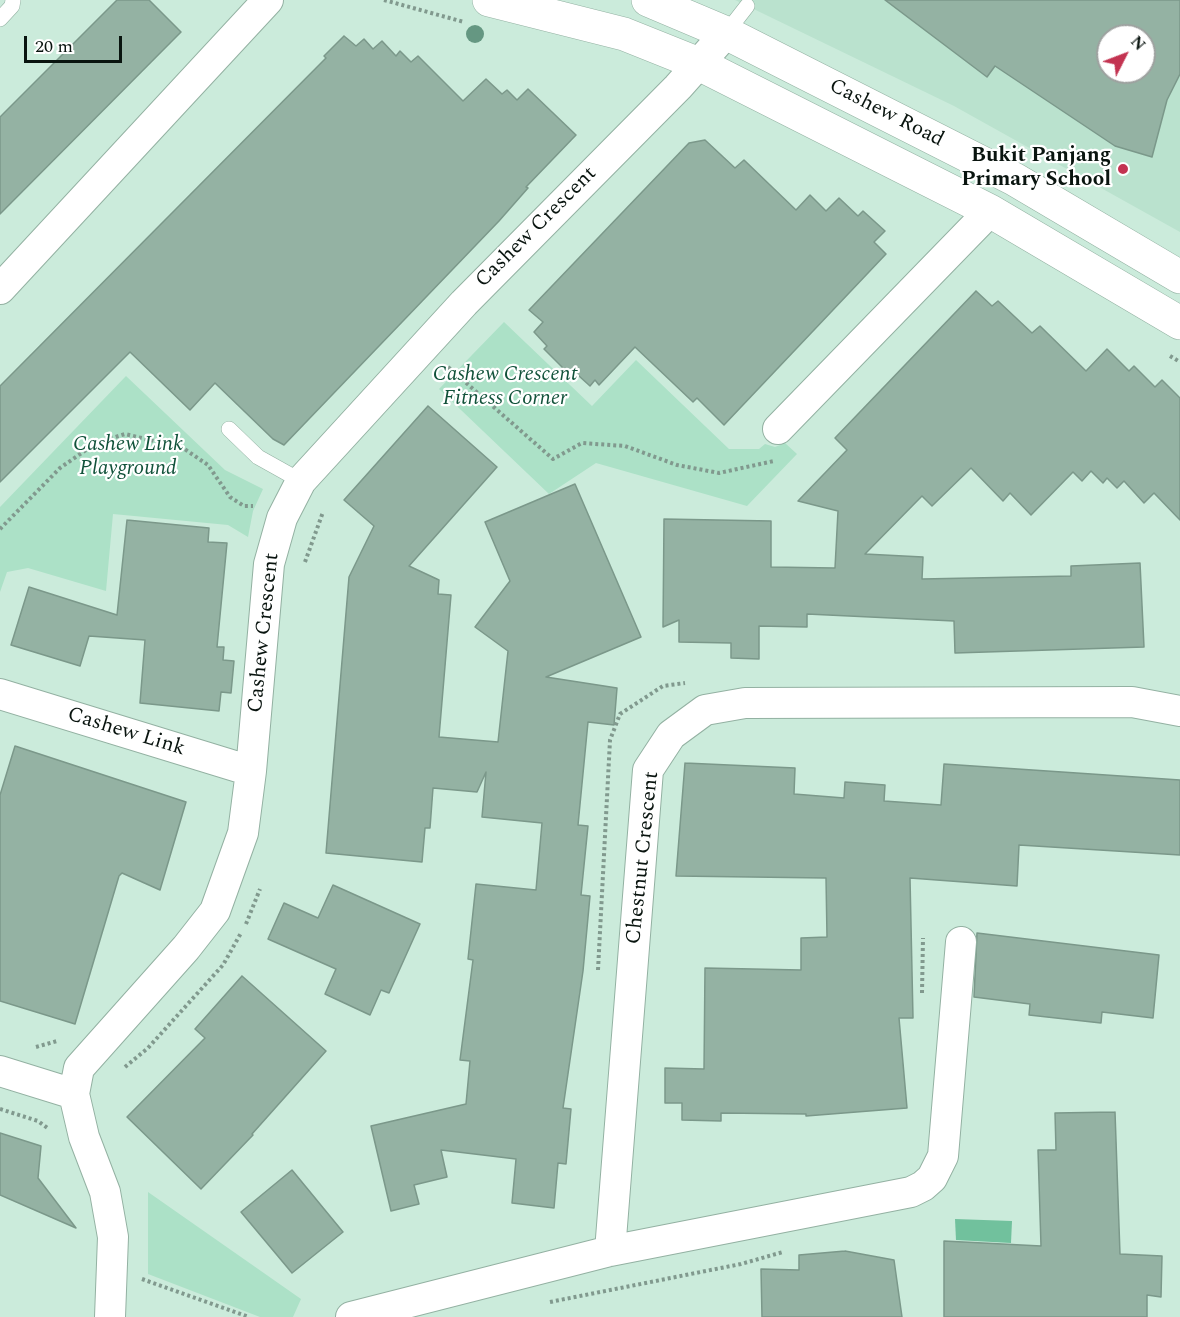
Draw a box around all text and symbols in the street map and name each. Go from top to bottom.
scale bar [27,24,124,62]
north arrow [1096,24,1156,84]
text: N [1125,30,1151,56]
text: 20 m [35,33,73,60]
street label: Cashew Road [824,74,948,154]
place label: Bukit Panjang Primary School [961,144,1111,194]
street label: Cashew Crescent [471,162,603,294]
marker: Bukit Panjang Primary School [1116,162,1130,176]
park label: Cashew Crescent Fitness Corner [433,363,577,413]
park label: Cashew Link Playground [73,433,183,483]
street label: Cashew Crescent [244,552,286,714]
street label: Cashew Link [64,703,188,763]
street label: Chestnut Crescent [622,770,666,946]

